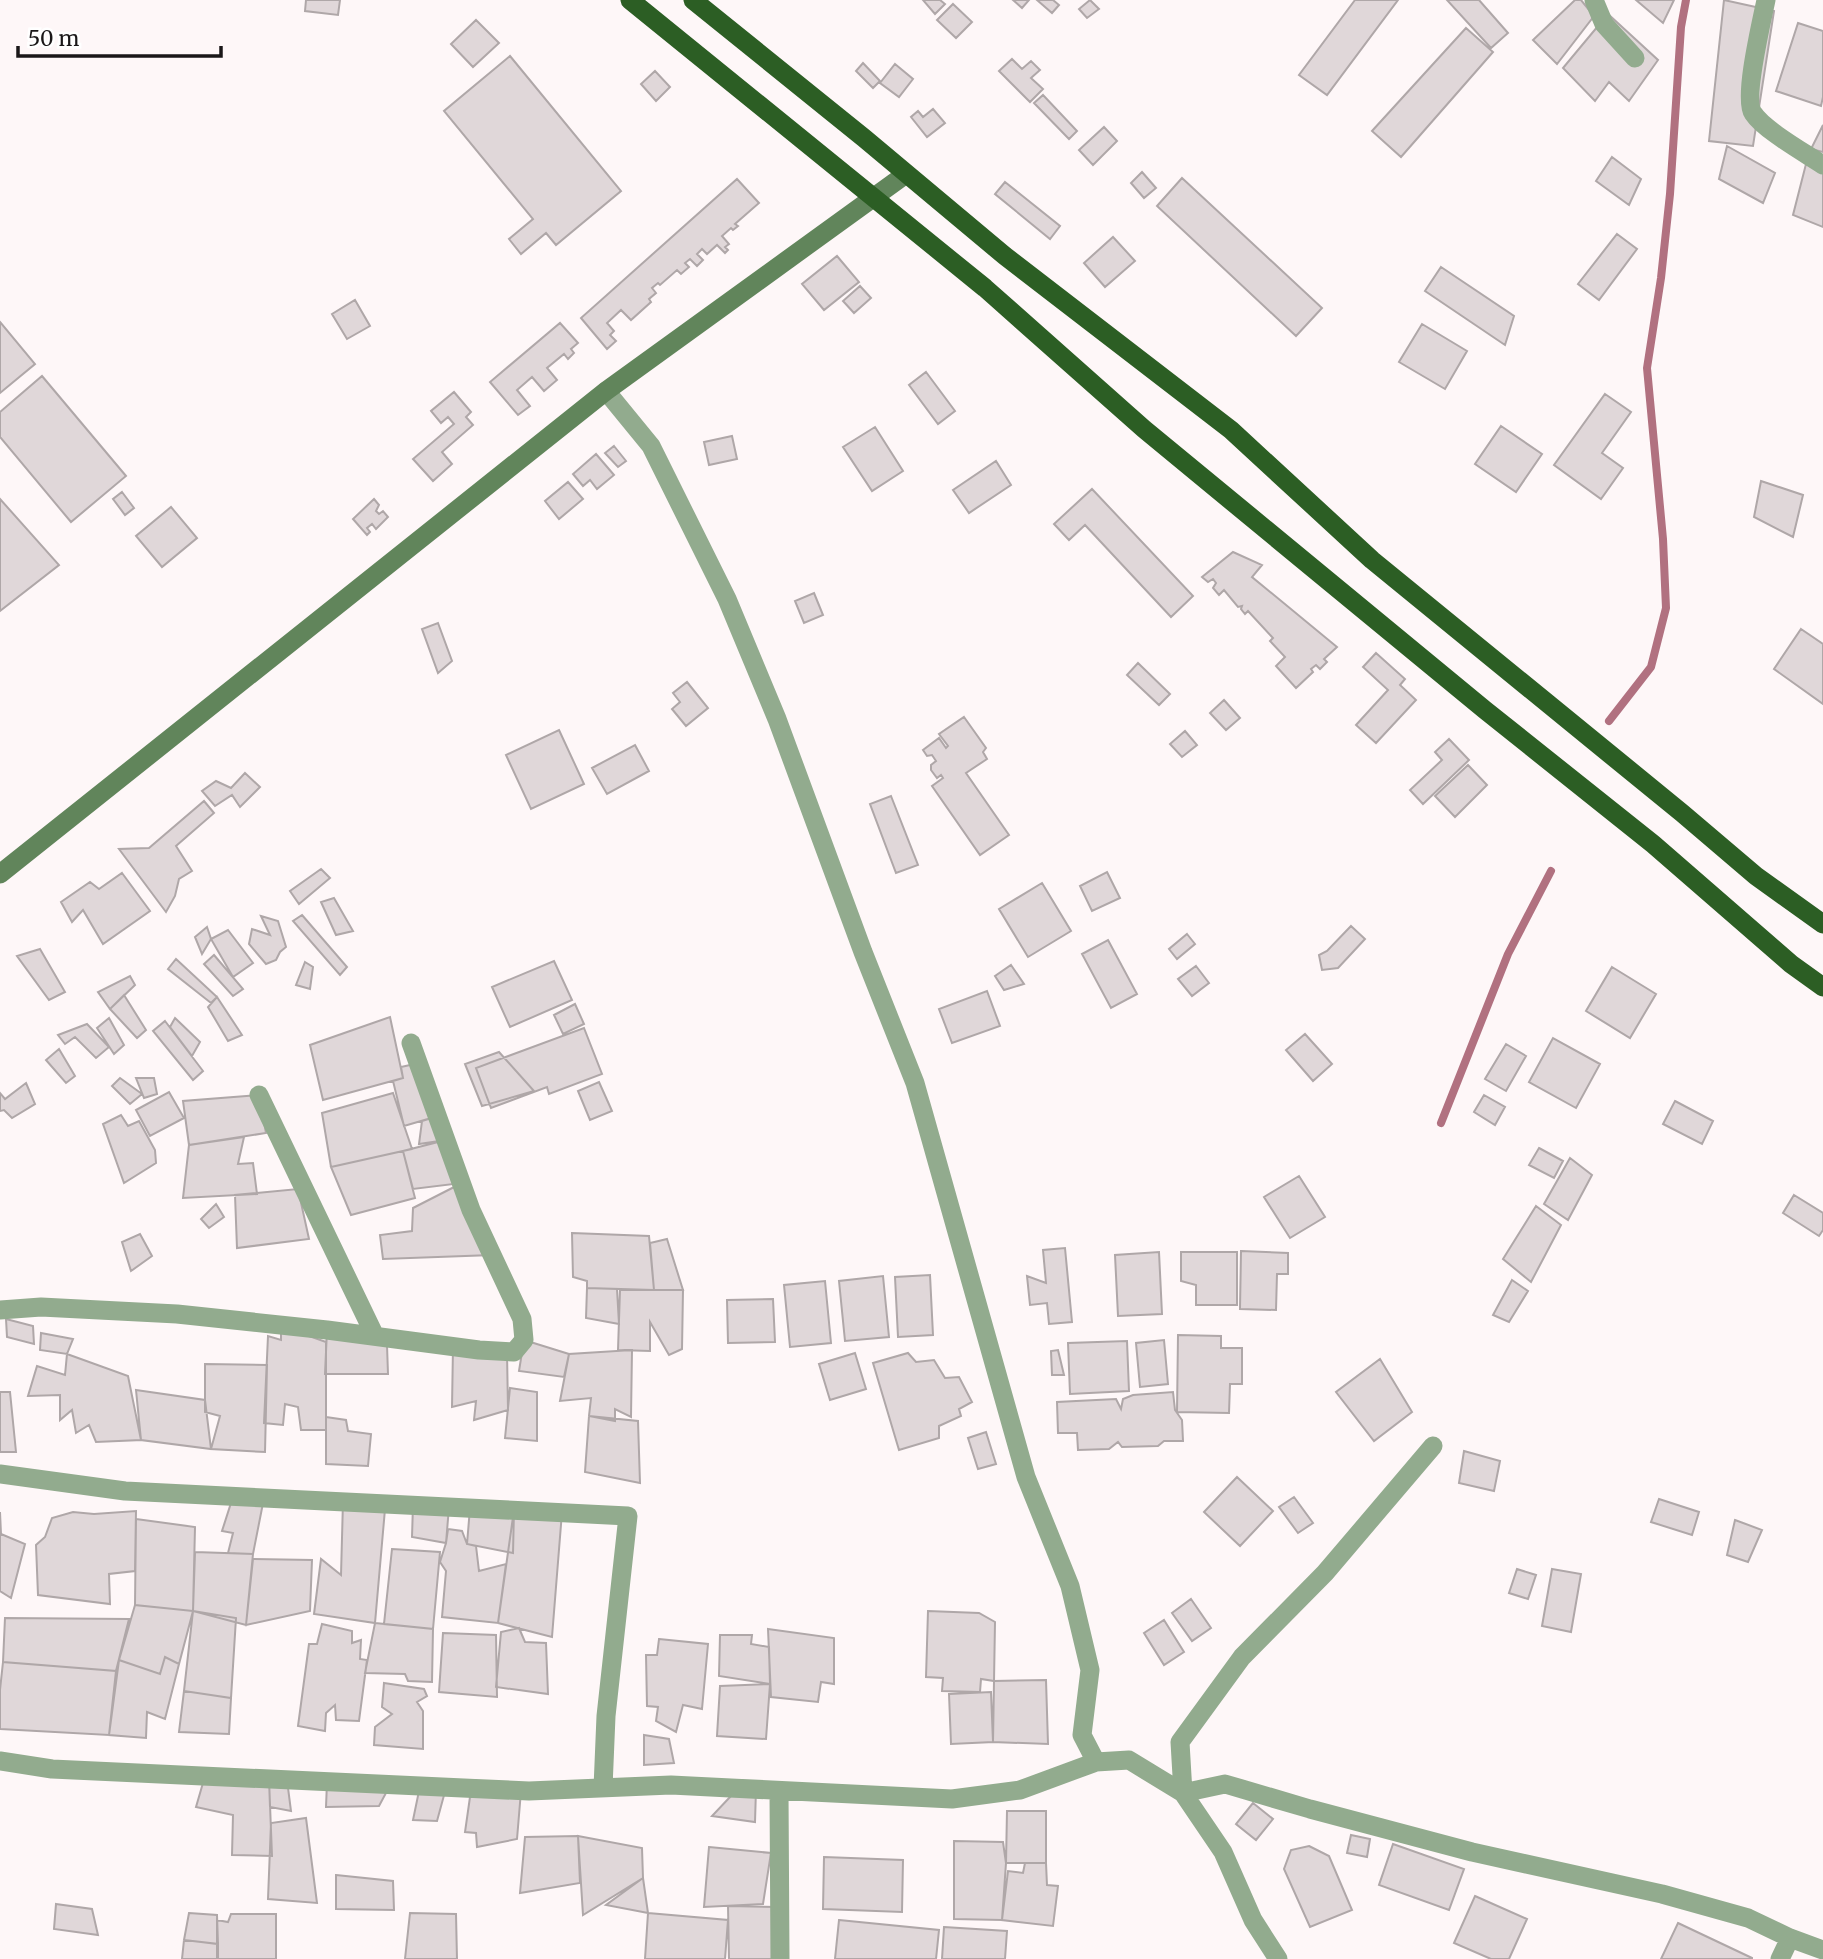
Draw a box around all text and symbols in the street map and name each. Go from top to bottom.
scale bar [18,14,220,58]
text: 50 m [28,25,79,52]

